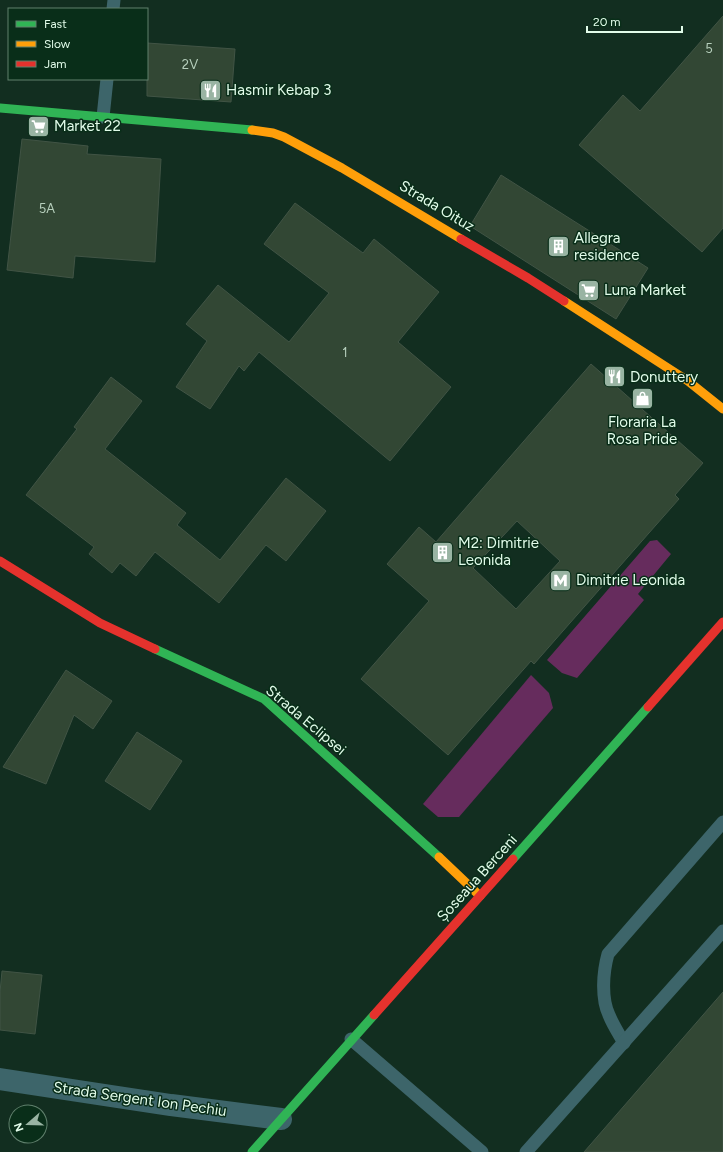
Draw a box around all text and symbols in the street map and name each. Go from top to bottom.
legend [8,8,148,80]
scale bar [587,8,682,34]
text: 20 m [593,15,621,29]
text: Fast [44,17,67,31]
text: Slow [44,37,71,51]
house number: 5 [705,41,713,56]
text: Jam [44,57,67,71]
house number: 2V [182,57,198,72]
restaurant icon: Hasmir Kebap 3 [198,77,224,103]
place label: Hasmir Kebap 3 [226,81,331,99]
supermarket icon: Market 22 [25,113,51,139]
place label: Market 22 [54,117,121,135]
street label: Strada Oituz [396,177,478,235]
house number: 5A [39,201,55,216]
place label: Allegra residence [574,229,639,264]
building icon: Allegra residence [546,234,572,260]
supermarket icon: Luna Market [576,277,602,303]
place label: Luna Market [604,281,687,299]
house number: 1 [342,345,348,360]
restaurant icon: Donuttery [601,364,627,390]
place label: Donuttery [630,368,698,386]
shop icon: Floraria La Rosa Pride [629,386,655,412]
place label: Floraria La Rosa Pride [607,413,677,448]
place label: M2: Dimitrie Leonida [458,534,539,569]
building icon: M2: Dimitrie Leonida [430,539,456,565]
metro station icon: Dimitrie Leonida [548,567,574,593]
place label: Dimitrie Leonida [576,571,685,589]
street label: Strada Eclipsei [262,681,350,759]
street label: Șoseaua Berceni [433,831,521,925]
street label: Strada Sergent Ion Pechiu [52,1078,228,1120]
north arrow [8,1104,48,1144]
text: N [12,1121,27,1133]

